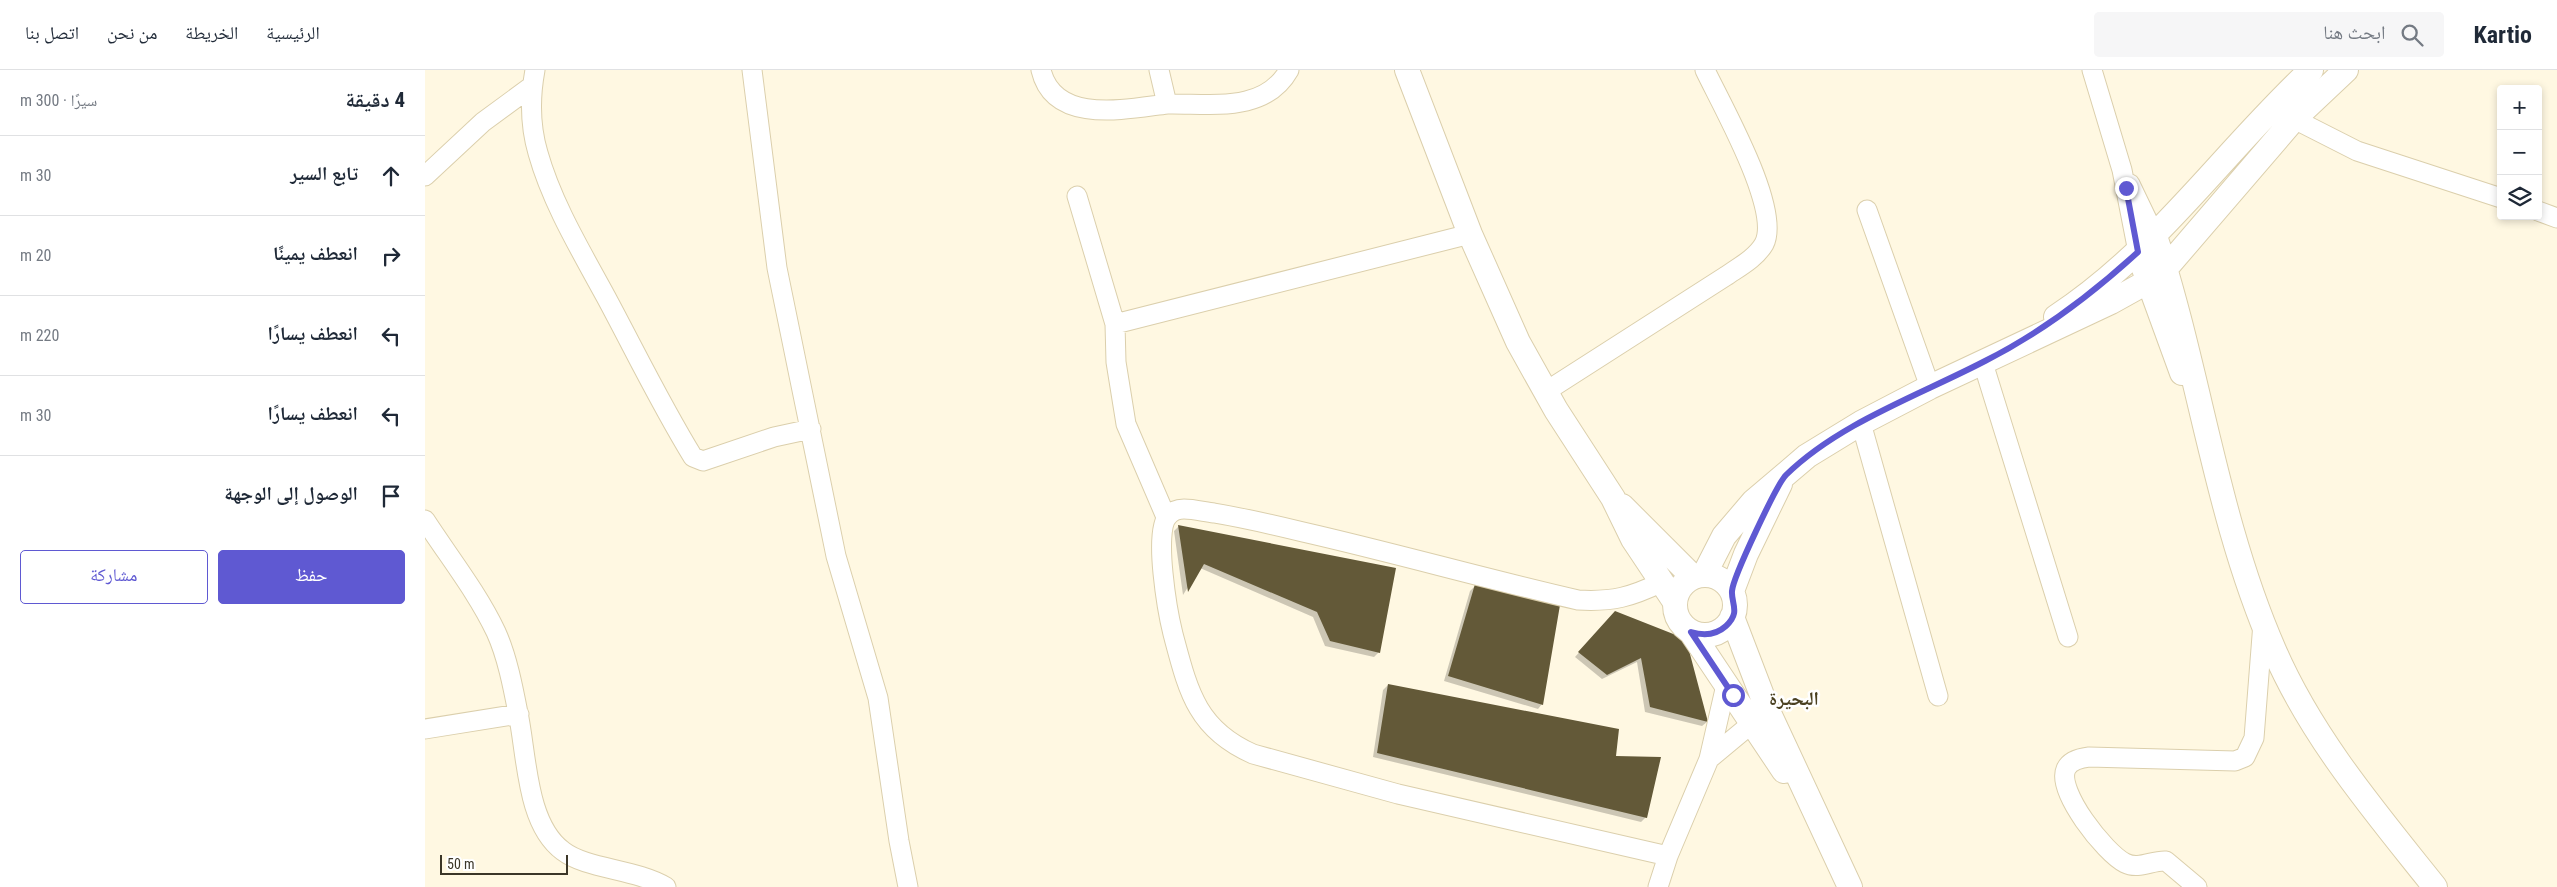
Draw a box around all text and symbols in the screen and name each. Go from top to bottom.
search box [2094,12,2444,57]
text: ابحث هنا [2323,21,2386,44]
icon: search [2398,21,2426,49]
text: Kartio [2474,21,2532,49]
text: اتصل بنا [25,22,79,43]
text: من نحن [107,22,157,43]
text: الخريطة [185,22,238,43]
text: الرئيسية [266,22,320,43]
map controls [2497,85,2542,220]
button: + [2497,85,2542,130]
text: 4 دقيقة [345,88,405,112]
text: سيرًا · 300 m [20,91,97,110]
button: − [2497,130,2542,175]
text: تابع السير [290,162,358,185]
icon: ahead [377,162,405,190]
text: 30 m [20,166,52,185]
button: layers [2497,175,2542,220]
route end [2115,177,2138,200]
text: انعطف يمينًا [273,242,358,265]
icon: right [377,242,405,270]
text: 20 m [20,246,52,265]
text: انعطف يسارًا [267,322,358,345]
icon: left [377,322,405,350]
text: 220 m [20,326,59,345]
text: انعطف يسارًا [267,402,358,425]
icon: left [377,402,405,430]
text: 30 m [20,406,52,425]
text: الوصول إلى الوجهة [224,482,358,505]
icon: arrive [377,482,405,510]
button: مشاركة [20,550,208,604]
button: حفظ [218,550,405,604]
route start [1722,684,1745,707]
district label: البحيرة [1769,687,1819,710]
scale bar [440,852,567,875]
text: 50 m [447,856,475,872]

